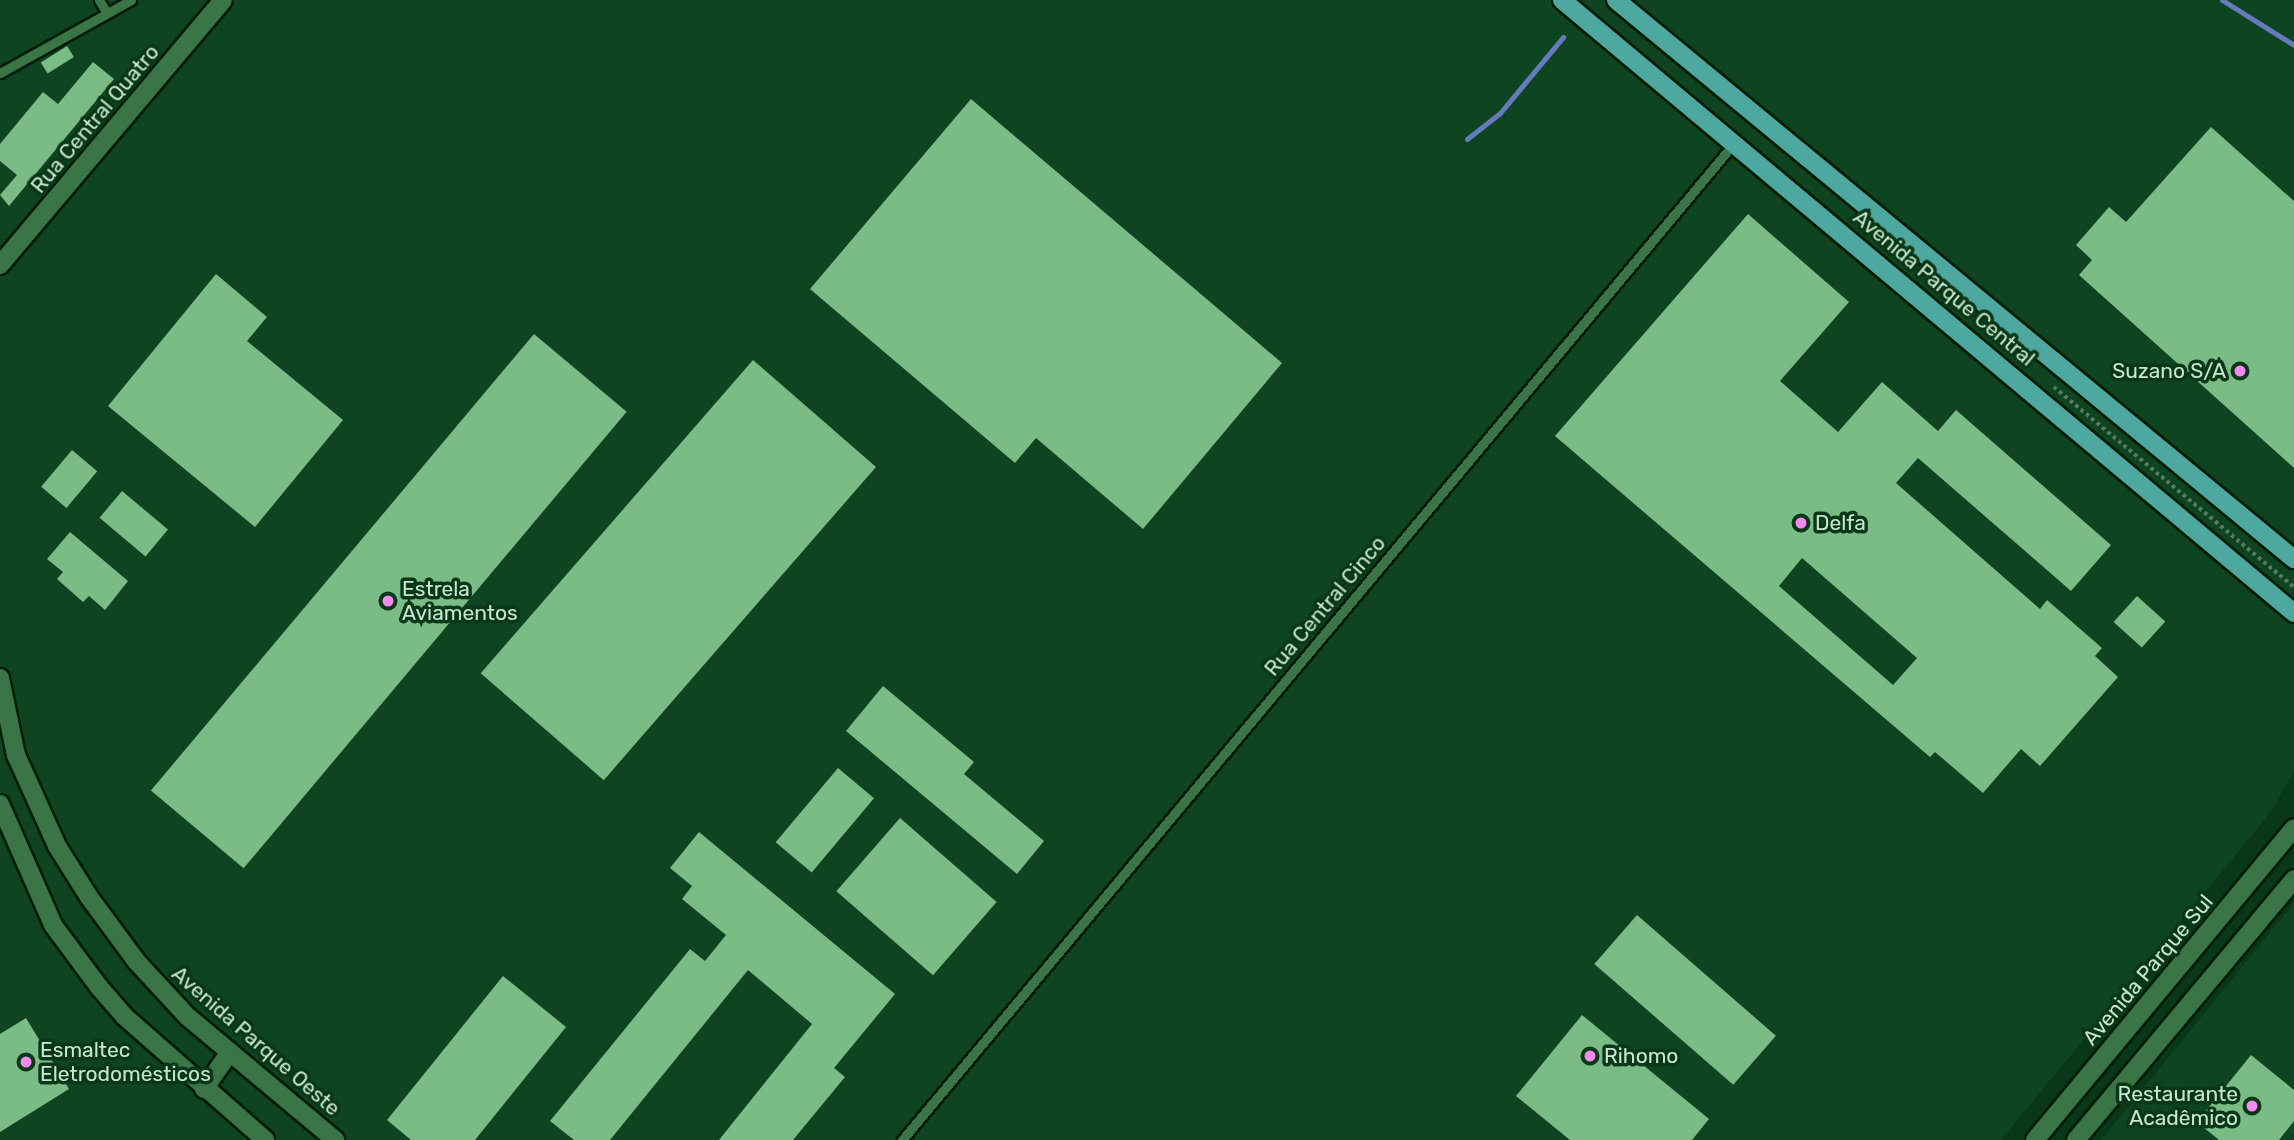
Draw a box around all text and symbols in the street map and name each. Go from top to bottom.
street label: Rua Central Quatro [26,40,164,198]
street label: Avenida Parque Central [1848,205,2040,371]
place label: Suzano S/A [2112,358,2226,384]
marker: Suzano S/A [2232,363,2248,379]
place label: Delfa [1815,510,1866,536]
marker: Delfa [1793,515,1809,531]
street label: Rua Central Cinco [1259,531,1391,681]
place label: Estrela Aviamentos [402,576,518,626]
marker: Estrela Aviamentos [380,593,396,609]
street label: Avenida Parque Sul [2078,890,2218,1050]
street label: Avenida Parque Oeste [167,961,345,1121]
place label: Esmaltec Eletrodomésticos [40,1037,211,1087]
place label: Rihomo [1604,1043,1678,1069]
marker: Rihomo [1582,1048,1598,1064]
marker: Esmaltec Eletrodomésticos [18,1054,34,1070]
place label: Restaurante Acadêmico [2118,1081,2238,1131]
marker: Restaurante Acadêmico [2244,1098,2260,1114]

